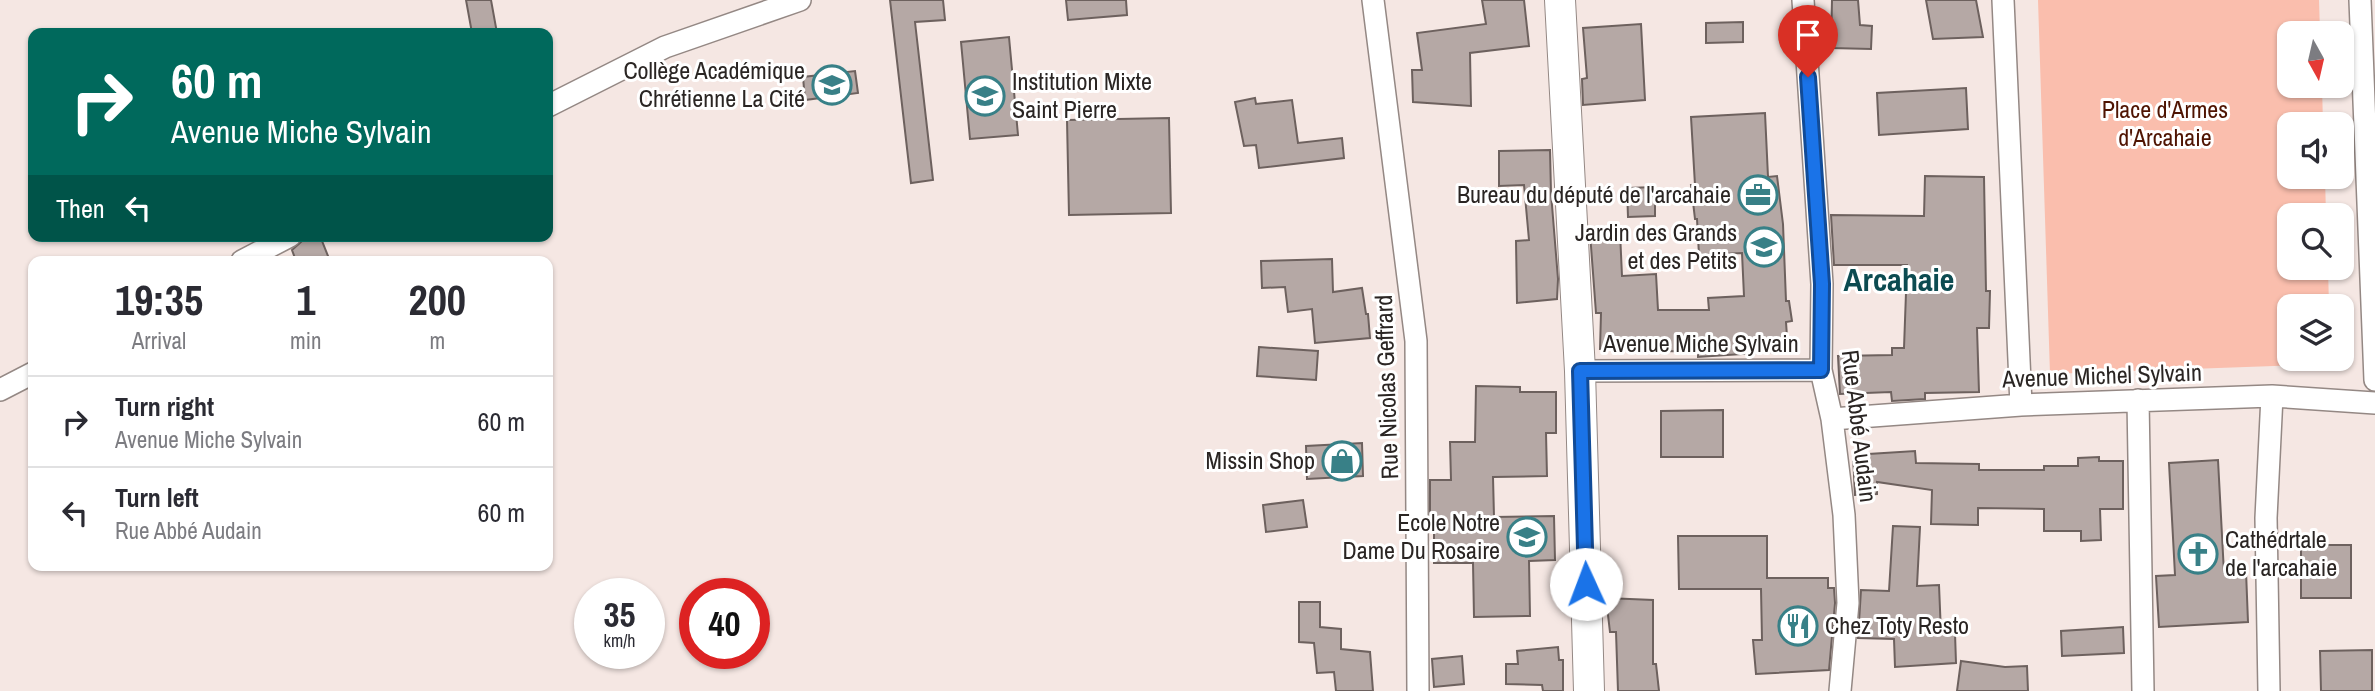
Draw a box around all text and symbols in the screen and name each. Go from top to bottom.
pin [1778,5,1838,77]
icon: arrive [1789,16,1827,54]
north arrow [2277,21,2354,98]
map controls [2277,21,2354,371]
text: 60 m [171,47,263,113]
place label: Collège Académique Chrétienne La Cité [623,54,805,114]
icon: right [56,56,147,147]
school or university icon: Collège Académique Chrétienne La Cité [811,64,853,106]
place label: Institution Mixte Saint Pierre [1012,65,1152,125]
school or university icon: Institution Mixte Saint Pierre [964,75,1006,117]
park label: Place d'Armes d'Arcahaie [2102,93,2228,153]
text: Avenue Miche Sylvain [171,110,432,153]
button: sound [2277,112,2354,189]
office icon: Bureau du député de l'arcahaie [1737,174,1779,216]
place label: Bureau du député de l'arcahaie [1457,178,1731,210]
icon: left [119,189,157,227]
text: Then [56,191,105,226]
button: search [2277,203,2354,280]
place label: Jardin des Grands et des Petits [1575,216,1737,276]
school or university icon: Jardin des Grands et des Petits [1743,226,1785,268]
district label: Arcahaie [1844,258,1954,301]
text: 19:35 [115,272,203,328]
text: 1 [296,272,315,328]
text: 200 [409,272,466,328]
street label: Rue Nicolas Geffrard [1367,294,1405,480]
button: layers [2277,294,2354,371]
text: Arrival [132,325,186,356]
text: min [290,325,322,356]
text: m [429,325,445,356]
street label: Avenue Miche Sylvain [1602,327,1799,359]
street label: Rue Abbé Audain [1835,348,1885,504]
street label: Avenue Michel Sylvain [2001,356,2202,395]
text: Turn right [115,389,214,424]
icon: right [56,403,94,441]
text: 60 m [478,404,525,439]
text: Avenue Miche Sylvain [115,424,302,455]
shop icon: Missin Shop [1321,440,1363,482]
place label: Missin Shop [1206,444,1315,476]
text: Turn left [115,480,199,515]
icon: left [56,494,94,532]
text: 60 m [478,495,525,530]
place label: Ecole Notre Dame Du Rosaire [1343,506,1500,566]
text: Rue Abbé Audain [115,515,262,546]
school or university icon: Ecole Notre Dame Du Rosaire [1506,516,1548,558]
place label: Cathédrtale de l'arcahaie [2225,523,2337,583]
church icon: Cathédrtale de l'arcahaie [2177,533,2219,575]
position arrow [1549,547,1623,621]
speed limit sign: 40 [679,578,770,669]
text: 35 [604,591,635,638]
restaurant icon: Chez Toty Resto [1777,605,1819,647]
place label: Chez Toty Resto [1825,609,1969,641]
text: km/h [604,628,636,653]

